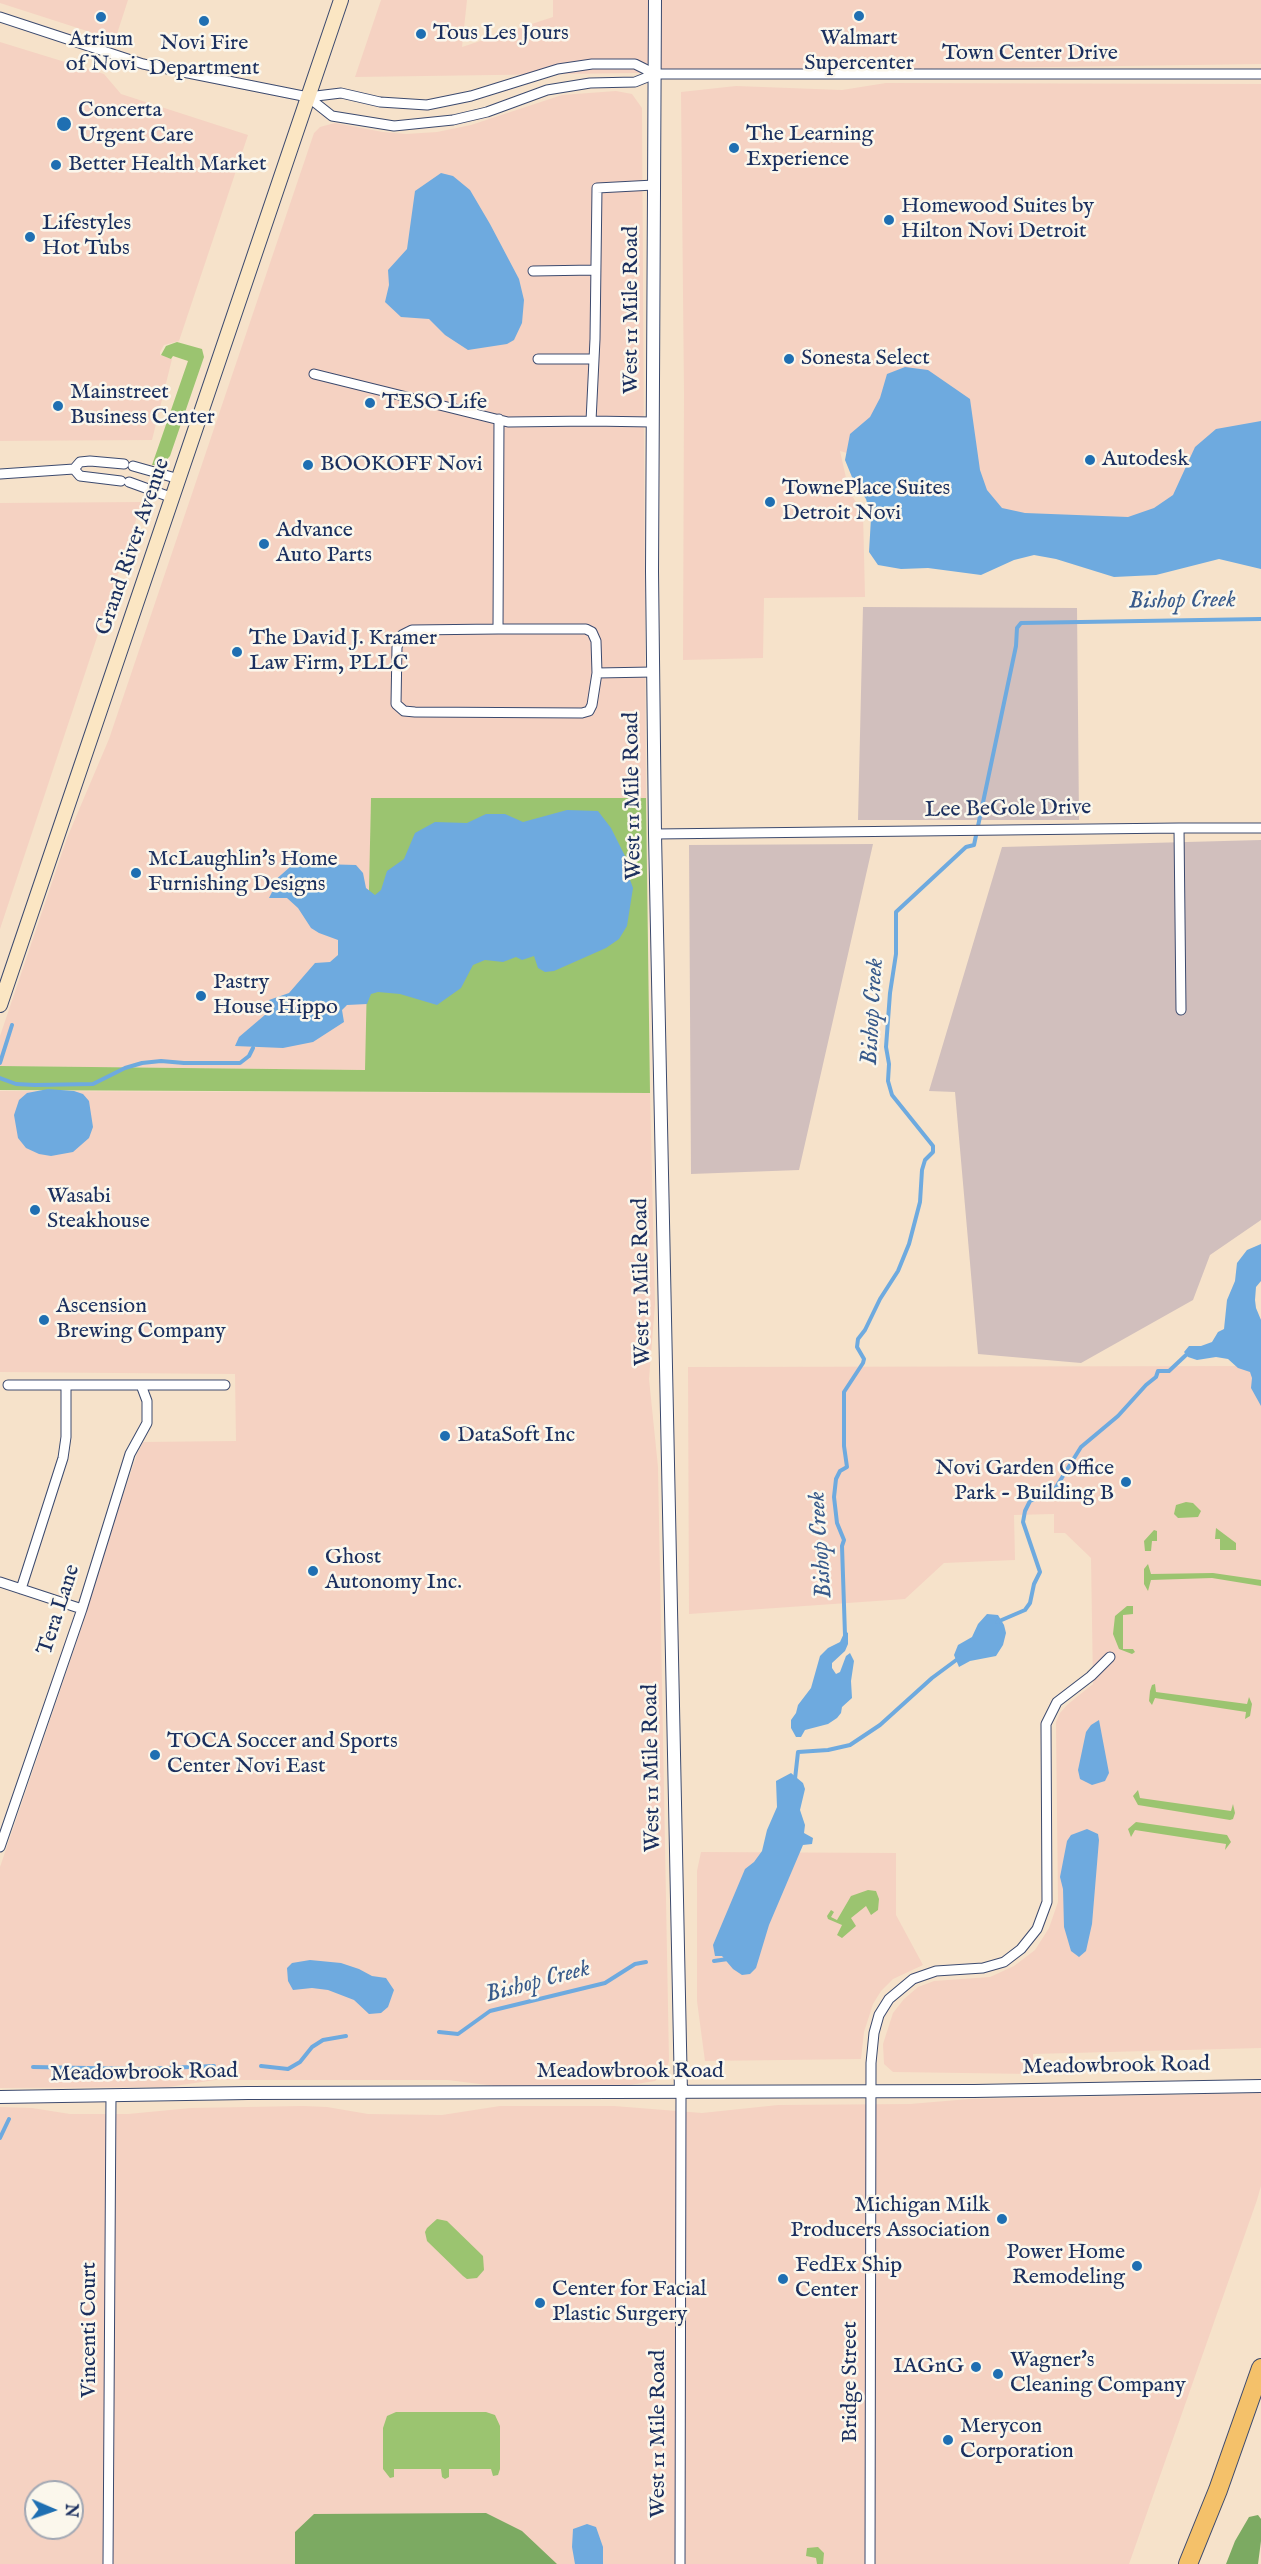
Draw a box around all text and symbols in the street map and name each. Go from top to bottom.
marker: Walmart Supercenter [852,9,866,23]
marker: Atrium of Novi [94,10,108,24]
marker: Novi Fire Department [197,14,211,28]
place label: Tous Les Jours [433,21,569,47]
place label: Walmart Supercenter [804,26,914,78]
place label: Atrium of Novi [66,27,136,78]
marker: Tous Les Jours [414,27,428,41]
place label: Novi Fire Department [148,31,260,82]
street label: Town Center Drive [942,41,1118,67]
place label: Concerta Urgent Care [78,98,194,150]
marker: Concerta Urgent Care [55,115,73,133]
place label: The Learning Experience [746,122,873,174]
marker: The Learning Experience [727,141,741,155]
place label: Better Health Market [68,152,266,178]
marker: Better Health Market [49,158,63,172]
place label: Homewood Suites by Hilton Novi Detroit [901,194,1094,246]
place label: Lifestyles Hot Tubs [42,211,131,262]
marker: Homewood Suites by Hilton Novi Detroit [882,213,896,227]
street label: West 11 Mile Road [619,226,645,394]
marker: Lifestyles Hot Tubs [23,230,37,244]
place label: Sonesta Select [801,346,930,372]
marker: Sonesta Select [782,352,796,366]
place label: Mainstreet Business Center [70,380,215,432]
place label: TESO Life [382,390,487,416]
marker: TESO Life [363,396,377,410]
marker: Mainstreet Business Center [51,399,65,413]
place label: Autodesk [1102,447,1189,473]
place label: BOOKOFF Novi [320,452,483,478]
marker: Autodesk [1083,453,1097,467]
street label: Grand River Avenue [91,455,177,639]
marker: BOOKOFF Novi [301,458,315,472]
place label: TownePlace Suites Detroit Novi [782,476,950,528]
marker: TownePlace Suites Detroit Novi [763,495,777,509]
place label: Advance Auto Parts [276,518,372,570]
marker: Advance Auto Parts [257,537,271,551]
water label: Bishop Creek [1128,587,1236,617]
place label: The David J. Kramer Law Firm, PLLC [249,626,437,678]
marker: The David J. Kramer Law Firm, PLLC [230,645,244,659]
street label: West 11 Mile Road [619,712,649,880]
street label: Lee BeGole Drive [924,795,1092,825]
place label: McLaughlin's Home Furnishing Designs [148,847,338,898]
marker: McLaughlin's Home Furnishing Designs [129,866,143,880]
water label: Bishop Creek [857,958,891,1066]
place label: Pastry House Hippo [213,970,338,1022]
marker: Pastry House Hippo [194,989,208,1003]
place label: Wasabi Steakhouse [47,1184,150,1236]
street label: West 11 Mile Road [628,1198,658,1366]
marker: Wasabi Steakhouse [28,1203,42,1217]
place label: Ascension Brewing Company [56,1294,226,1346]
marker: Ascension Brewing Company [37,1313,51,1327]
place label: DataSoft Inc [457,1423,575,1449]
marker: DataSoft Inc [438,1429,452,1443]
place label: Novi Garden Office Park - Building B [935,1456,1114,1508]
marker: Novi Garden Office Park - Building B [1119,1475,1133,1489]
water label: Bishop Creek [804,1490,840,1600]
place label: Ghost Autonomy Inc. [325,1545,462,1597]
street label: Tera Lane [33,1561,87,1659]
marker: Ghost Autonomy Inc. [306,1564,320,1578]
street label: West 11 Mile Road [638,1684,668,1852]
place label: TOCA Soccer and Sports Center Novi East [167,1729,398,1780]
marker: TOCA Soccer and Sports Center Novi East [148,1748,162,1762]
water label: Bishop Creek [482,1955,594,2011]
street label: Meadowbrook Road [1022,2052,1210,2082]
street label: Meadowbrook Road [50,2059,238,2089]
street label: Meadowbrook Road [536,2059,724,2085]
place label: Michigan Milk Producers Association [790,2193,990,2244]
marker: Michigan Milk Producers Association [995,2212,1009,2226]
place label: Power Home Remodeling [1006,2240,1125,2292]
place label: FedEx Ship Center [795,2253,902,2304]
marker: Power Home Remodeling [1130,2259,1144,2273]
street label: Vincenti Court [77,2262,103,2398]
marker: FedEx Ship Center [776,2272,790,2286]
place label: Center for Facial Plastic Surgery [552,2277,707,2328]
marker: Center for Facial Plastic Surgery [533,2296,547,2310]
street label: Bridge Street [838,2321,864,2443]
place label: Wagner's Cleaning Company [1010,2348,1186,2400]
street label: West 11 Mile Road [646,2350,672,2518]
place label: IAGnG [893,2354,964,2380]
marker: IAGnG [969,2360,983,2374]
marker: Wagner's Cleaning Company [991,2367,1005,2381]
place label: Merycon Corporation [960,2414,1074,2466]
marker: Merycon Corporation [941,2433,955,2447]
north arrow [24,2480,84,2540]
text: N [60,2503,80,2518]

